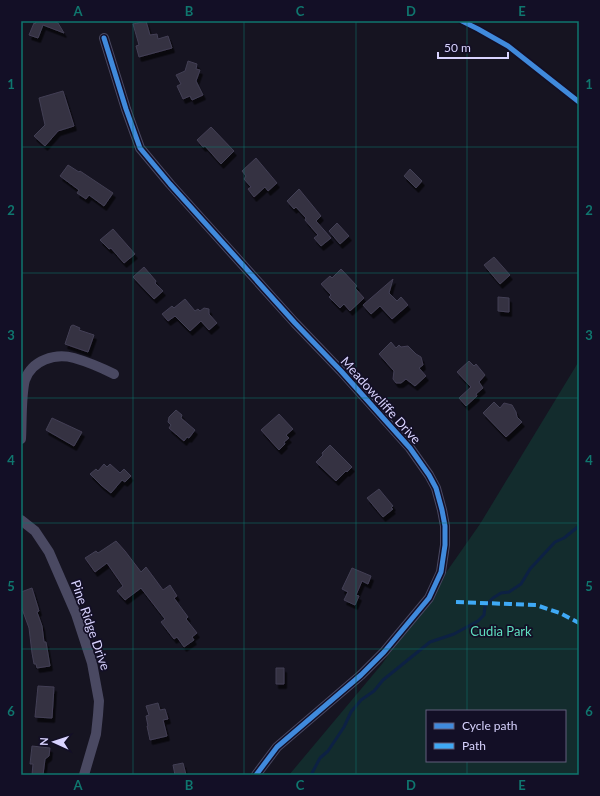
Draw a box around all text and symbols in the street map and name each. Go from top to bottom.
text: A [72,3,83,19]
text: B [185,3,194,19]
text: C [296,3,305,19]
text: D [406,3,416,19]
text: E [518,3,526,19]
scale bar [438,34,508,60]
text: 50 m [444,40,471,55]
text: 1 [7,76,15,92]
text: 1 [585,76,593,92]
text: 2 [7,202,15,218]
text: 2 [585,202,593,218]
text: 3 [7,327,15,343]
text: 3 [585,327,593,343]
street label: Meadowcliffe Drive [338,353,424,447]
text: 4 [7,452,15,468]
text: 4 [585,452,593,468]
text: 5 [7,578,15,594]
street label: Pine Ridge Drive [68,578,114,672]
text: 5 [585,578,593,594]
park label: Cudia Park [470,623,532,639]
text: 6 [7,703,15,719]
text: 6 [585,703,593,719]
legend [426,710,566,762]
text: Cycle path [462,718,517,733]
north arrow [34,722,74,762]
text: N [37,737,50,746]
text: Path [462,738,486,753]
text: A [72,777,83,793]
text: B [185,777,194,793]
text: C [296,777,305,793]
text: D [406,777,416,793]
text: E [518,777,526,793]

